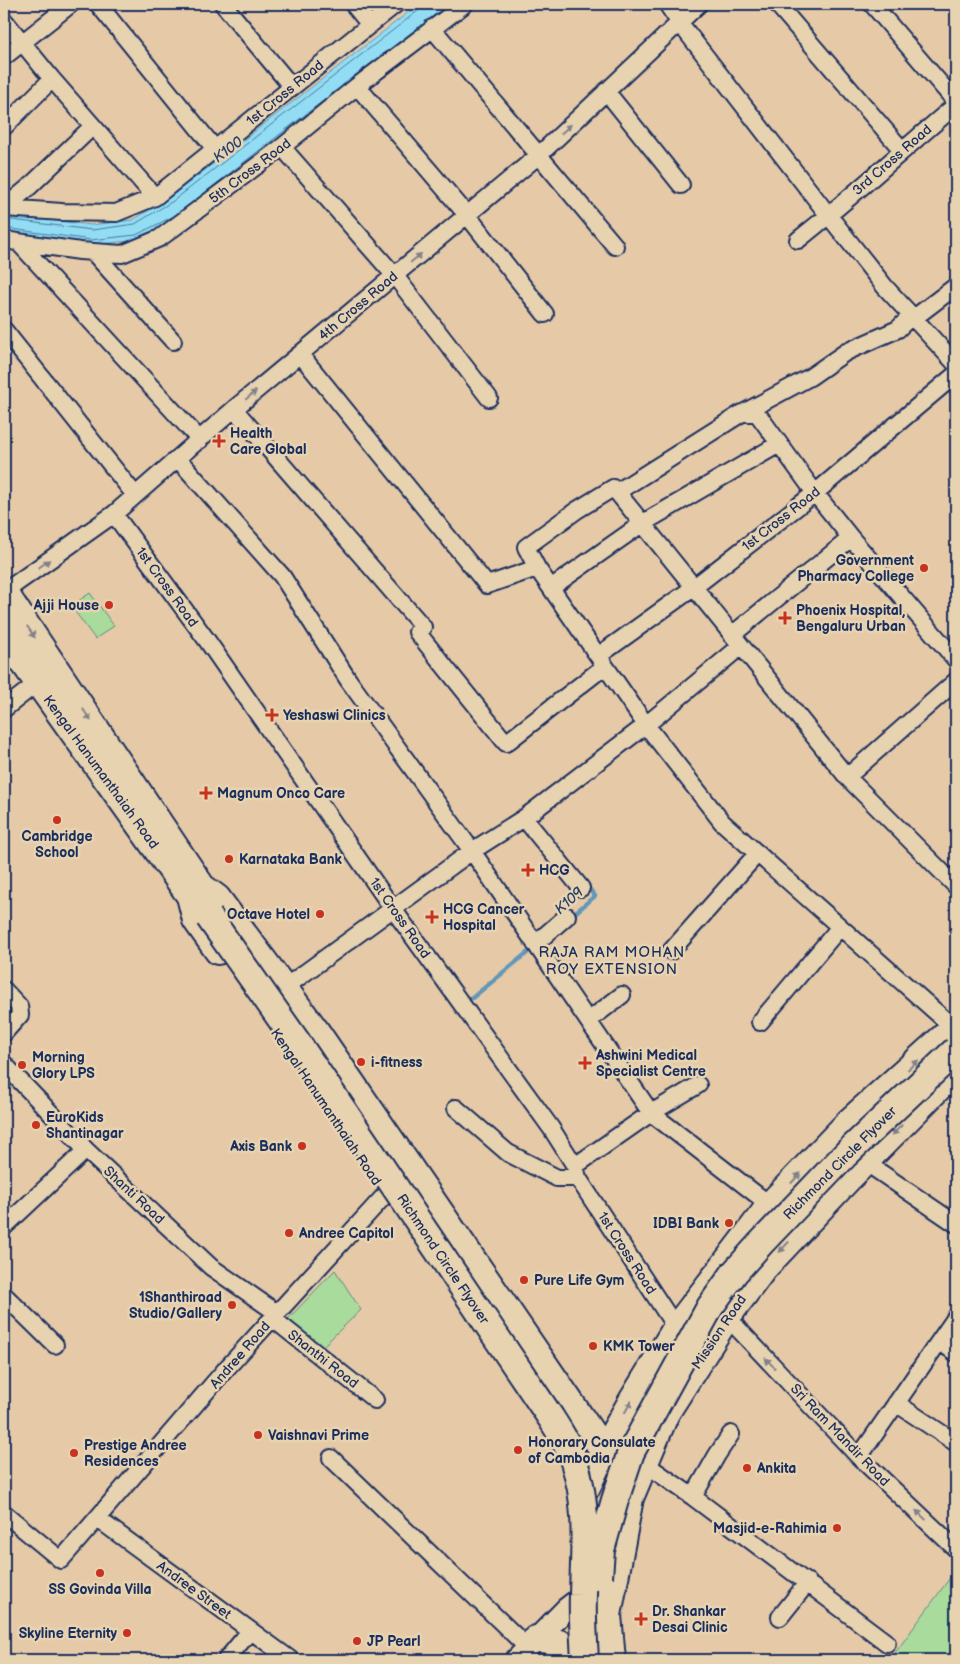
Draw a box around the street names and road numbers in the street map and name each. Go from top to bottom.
street label: 1st Cross Road [243,57,327,129]
street label: 3rd Cross Road [849,121,935,199]
street label: 5th Cross Road [206,135,294,207]
street label: 4th Cross Road [315,268,401,344]
street label: 1st Cross Road [738,483,824,555]
street label: 1st Cross Road [132,544,202,630]
street label: Kengal Hanumanthaiah Road [40,692,162,852]
street label: 1st Cross Road [366,874,434,962]
street label: Kengal Hanumanthaiah Road [267,1025,385,1189]
street label: Richmond Circle Flyover [780,1102,901,1223]
street label: Shanti Road [100,1162,168,1228]
street label: Richmond Circle Flyover [393,1191,493,1328]
street label: 1st Cross Road [594,1209,660,1297]
street label: Mission Road [688,1292,750,1372]
street label: Andree Road [206,1318,274,1392]
street label: Shanthi Road [284,1326,362,1392]
street label: Sri Ram Mandir Road [787,1380,893,1490]
street label: Andree Street [153,1557,235,1623]

